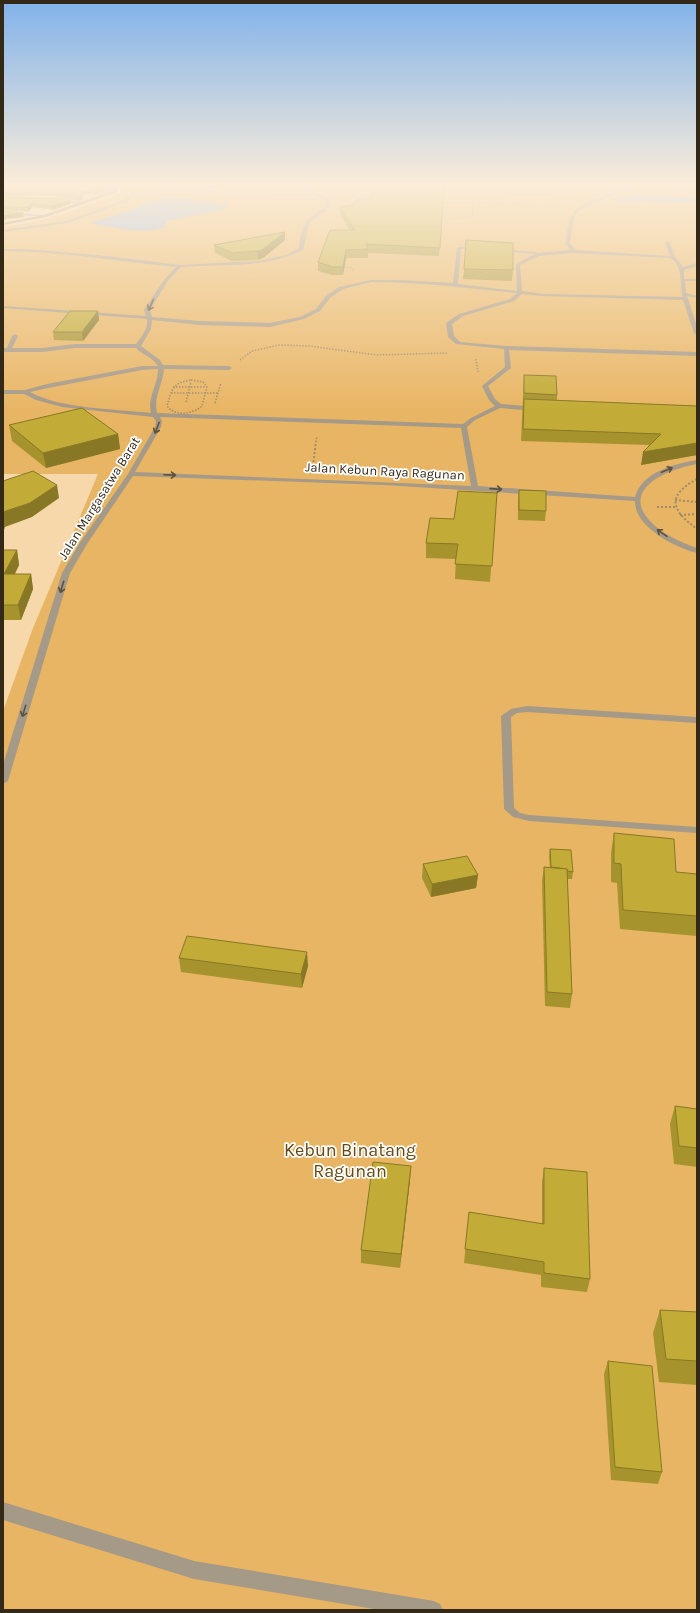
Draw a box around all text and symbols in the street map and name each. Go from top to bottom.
one-way arrow [146,299,154,311]
one-way arrow [152,421,160,433]
street label: Jalan Margasatwa Barat [55,434,143,562]
street label: Jalan Kebun Raya Ragunan [305,459,465,483]
one-way arrow [661,466,673,474]
one-way arrow [163,471,176,479]
one-way arrow [489,486,502,493]
one-way arrow [657,529,668,537]
one-way arrow [58,580,65,593]
one-way arrow [20,704,27,717]
park label: Kebun Binatang Ragunan [284,1139,416,1182]

